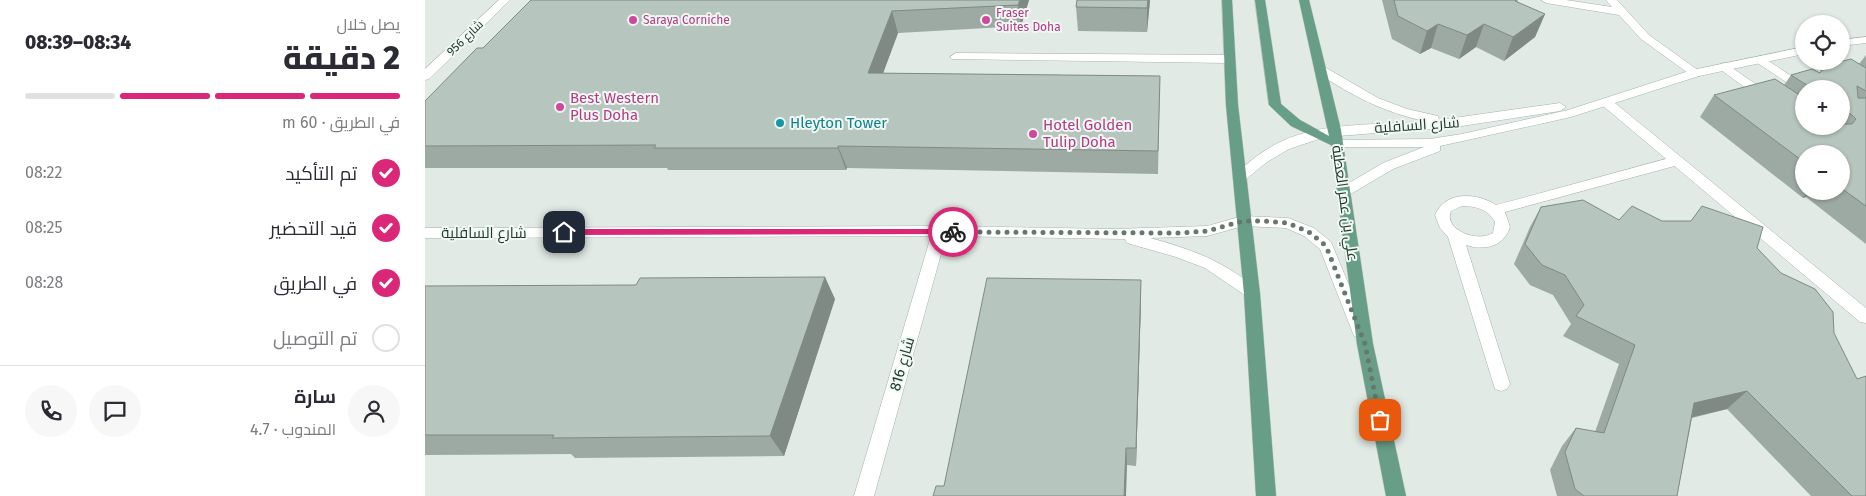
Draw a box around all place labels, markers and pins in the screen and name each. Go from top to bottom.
place label: Fraser Suites Doha [996,6,1061,34]
place label: Saraya Corniche [643,13,730,27]
marker: Saraya Corniche [627,14,639,26]
marker: Fraser Suites Doha [980,14,992,26]
place label: Best Western Plus Doha [570,89,659,124]
marker: Best Western Plus Doha [554,101,566,113]
place label: Hleyton Tower [790,114,887,132]
place label: Hotel Golden Tulip Doha [1043,116,1132,151]
marker: Hleyton Tower [774,117,786,129]
marker: Hotel Golden Tulip Doha [1027,128,1039,140]
pin [543,211,585,253]
pin [1359,399,1401,441]

